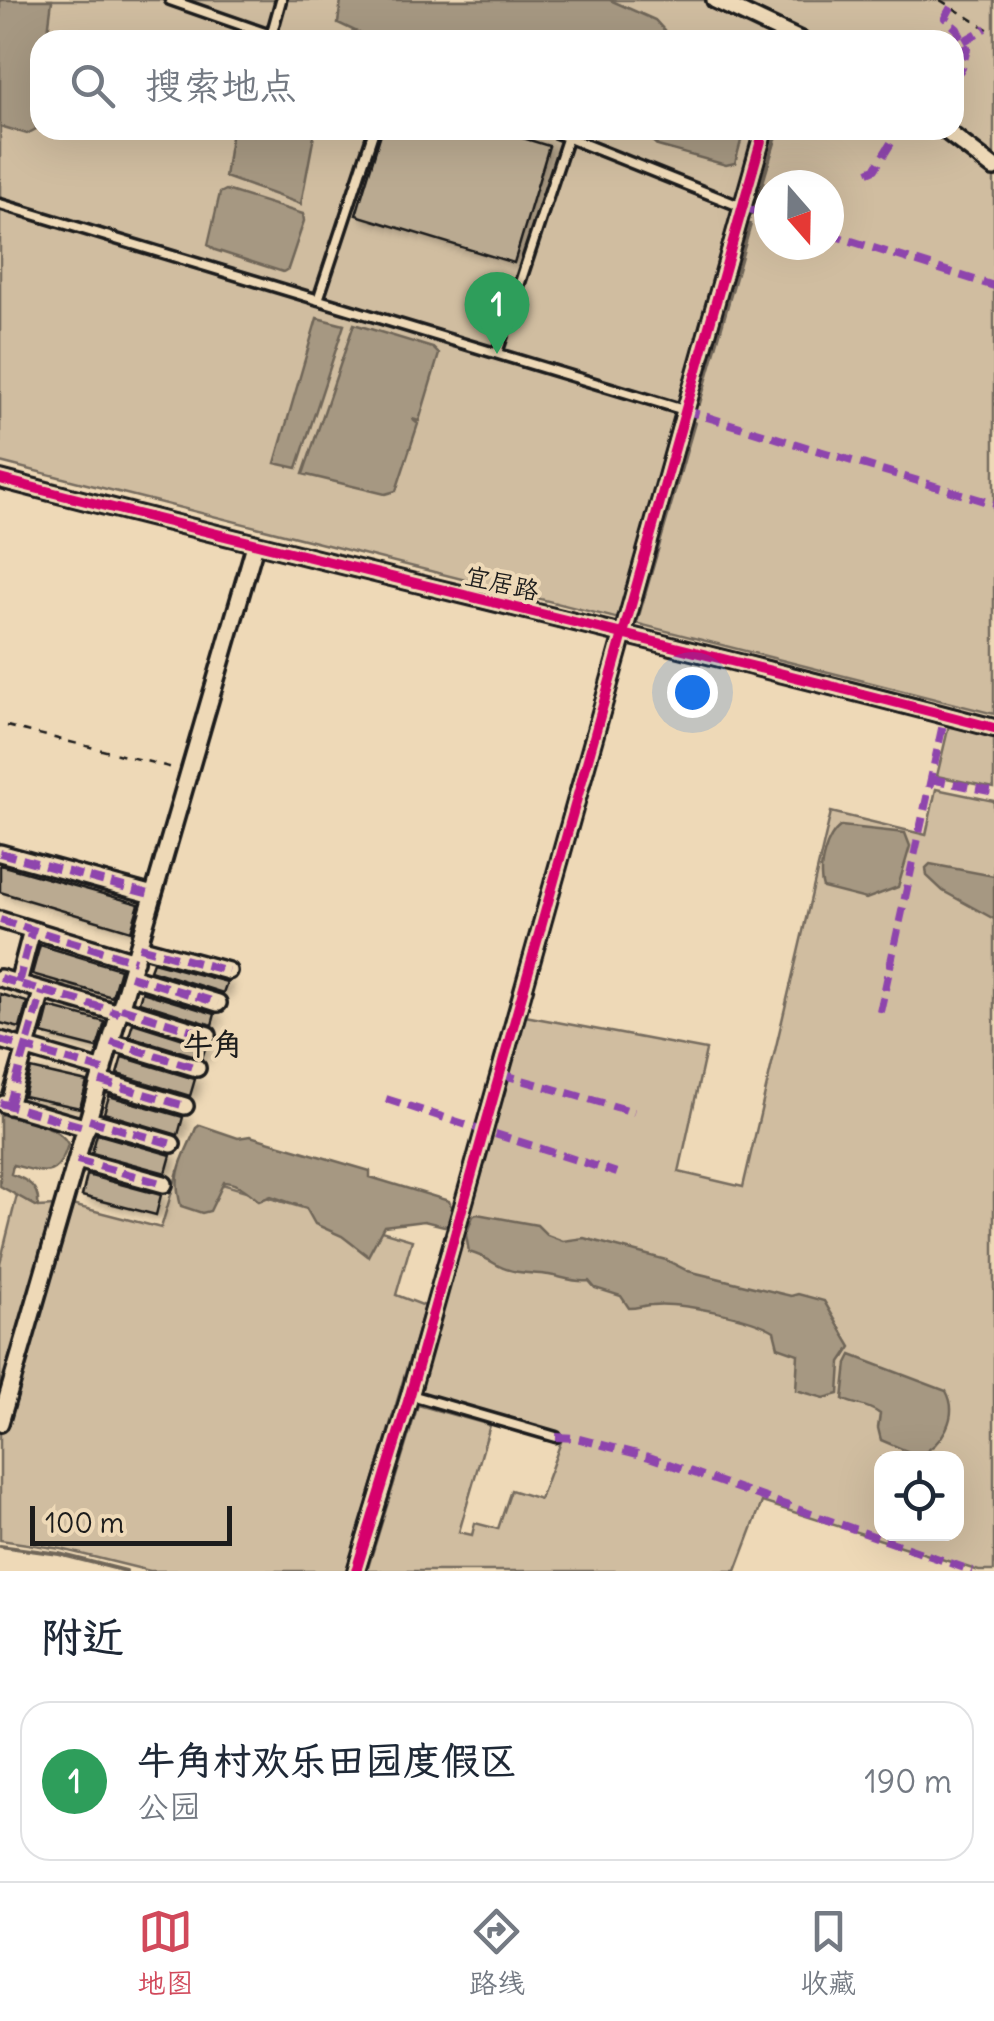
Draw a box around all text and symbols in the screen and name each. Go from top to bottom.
search box [30,30,964,140]
icon: search [65,58,120,113]
text: 搜索地点 [145,62,297,109]
north arrow [754,170,844,260]
pin: 1 [464,272,530,354]
street label: 宜居路 [462,559,542,607]
your location [667,667,718,718]
district label: 牛角 [183,1025,243,1063]
map controls [874,1451,964,1541]
button: locate [874,1451,964,1541]
scale bar [30,1501,232,1546]
text: 100 m [45,1505,124,1541]
text: 附近 [40,1611,124,1663]
text: 牛角村欢乐田园度假区 [137,1737,517,1784]
text: 1 [68,1761,81,1802]
text: 190 m [864,1761,952,1802]
text: 公园 [137,1786,201,1827]
tab: 地图 [138,1904,194,2001]
tab: 路线 [469,1904,525,2001]
tab: 收藏 [800,1904,856,2001]

